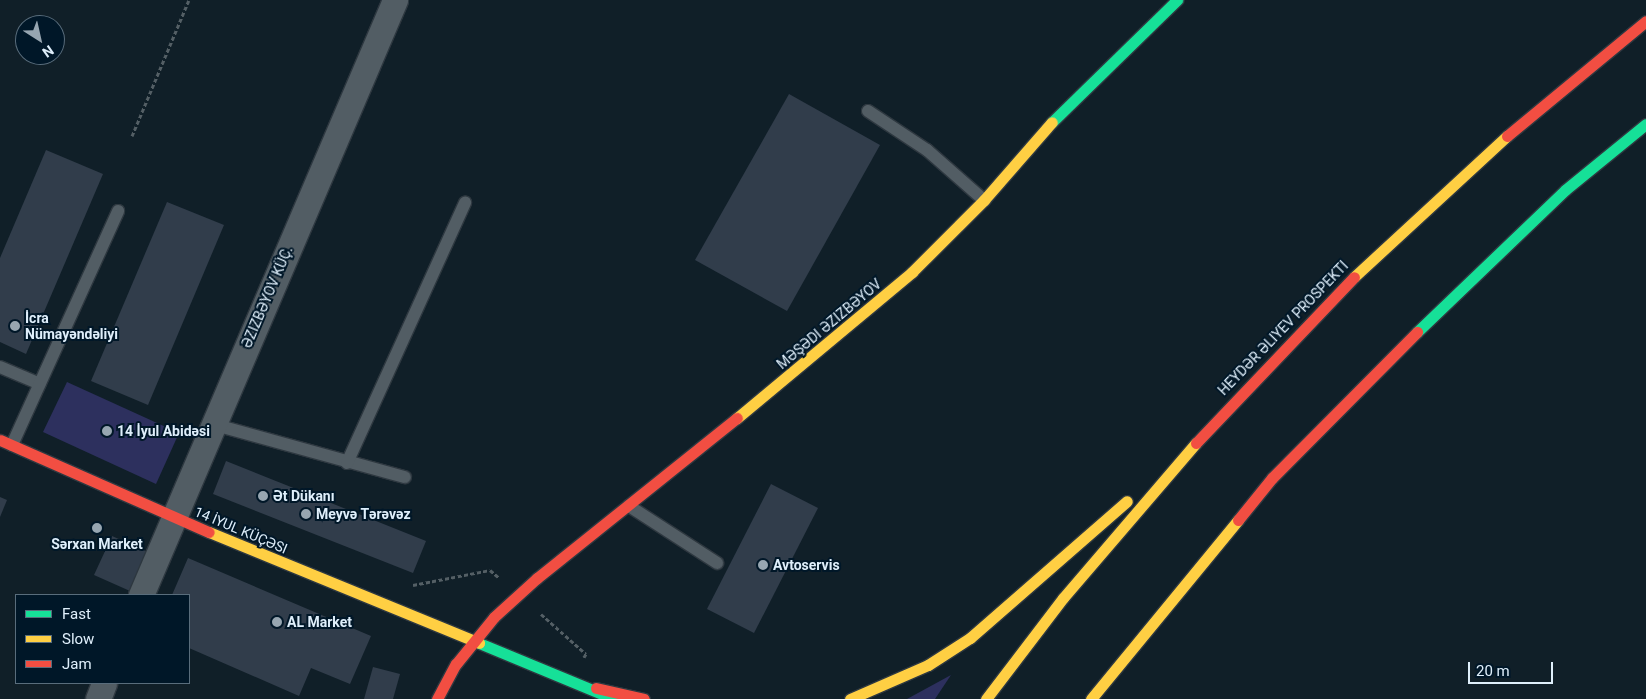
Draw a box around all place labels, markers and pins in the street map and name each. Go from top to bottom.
place label: İcra Nümayəndəliyi [25,310,118,342]
marker: İcra Nümayəndəliyi [9,320,21,332]
place label: 14 İyul Abidəsi [117,423,210,439]
marker: 14 İyul Abidəsi [101,425,113,437]
place label: Ət Dükanı [273,488,335,504]
marker: Ət Dükanı [257,490,269,502]
place label: Meyvə Tərəvəz [316,506,411,522]
marker: Meyvə Tərəvəz [300,508,312,520]
marker: Sərxan Market [91,522,103,534]
place label: Sərxan Market [51,536,143,552]
place label: Avtoservis [773,557,840,573]
marker: Avtoservis [757,559,769,571]
place label: AL Market [287,614,352,630]
marker: AL Market [271,616,283,628]

